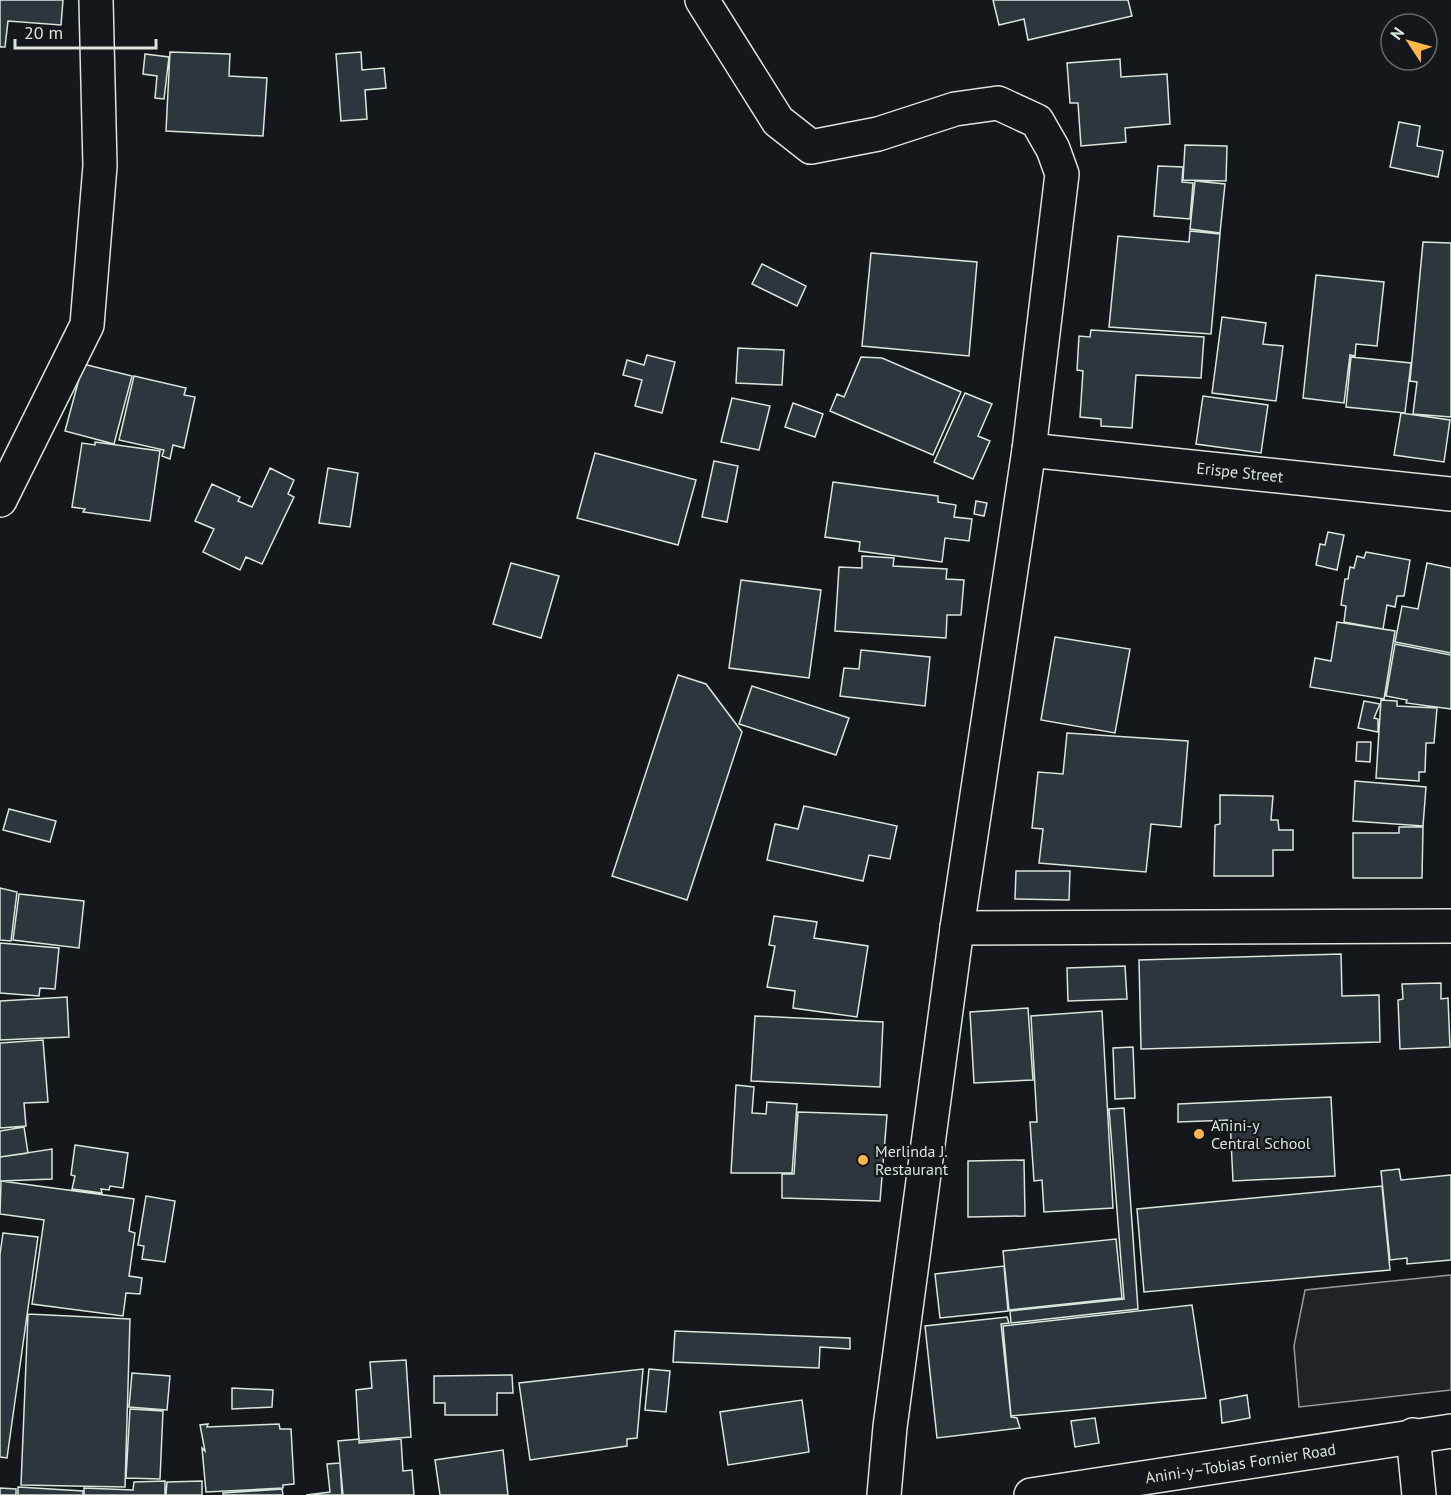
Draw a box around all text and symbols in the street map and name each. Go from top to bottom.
scale bar [15,12,156,50]
north arrow [1379,12,1439,72]
text: 20 m [24,21,63,44]
text: N [1386,23,1408,43]
street label: Erispe Street [1196,458,1285,487]
place label: Anini-y Central School [1211,1115,1311,1153]
marker: Anini-y Central School [1192,1127,1206,1141]
place label: Merlinda J. Restaurant [875,1141,949,1179]
marker: Merlinda J. Restaurant [856,1153,870,1167]
street label: Anini-y–Tobias Fornier Road [1144,1439,1337,1487]

